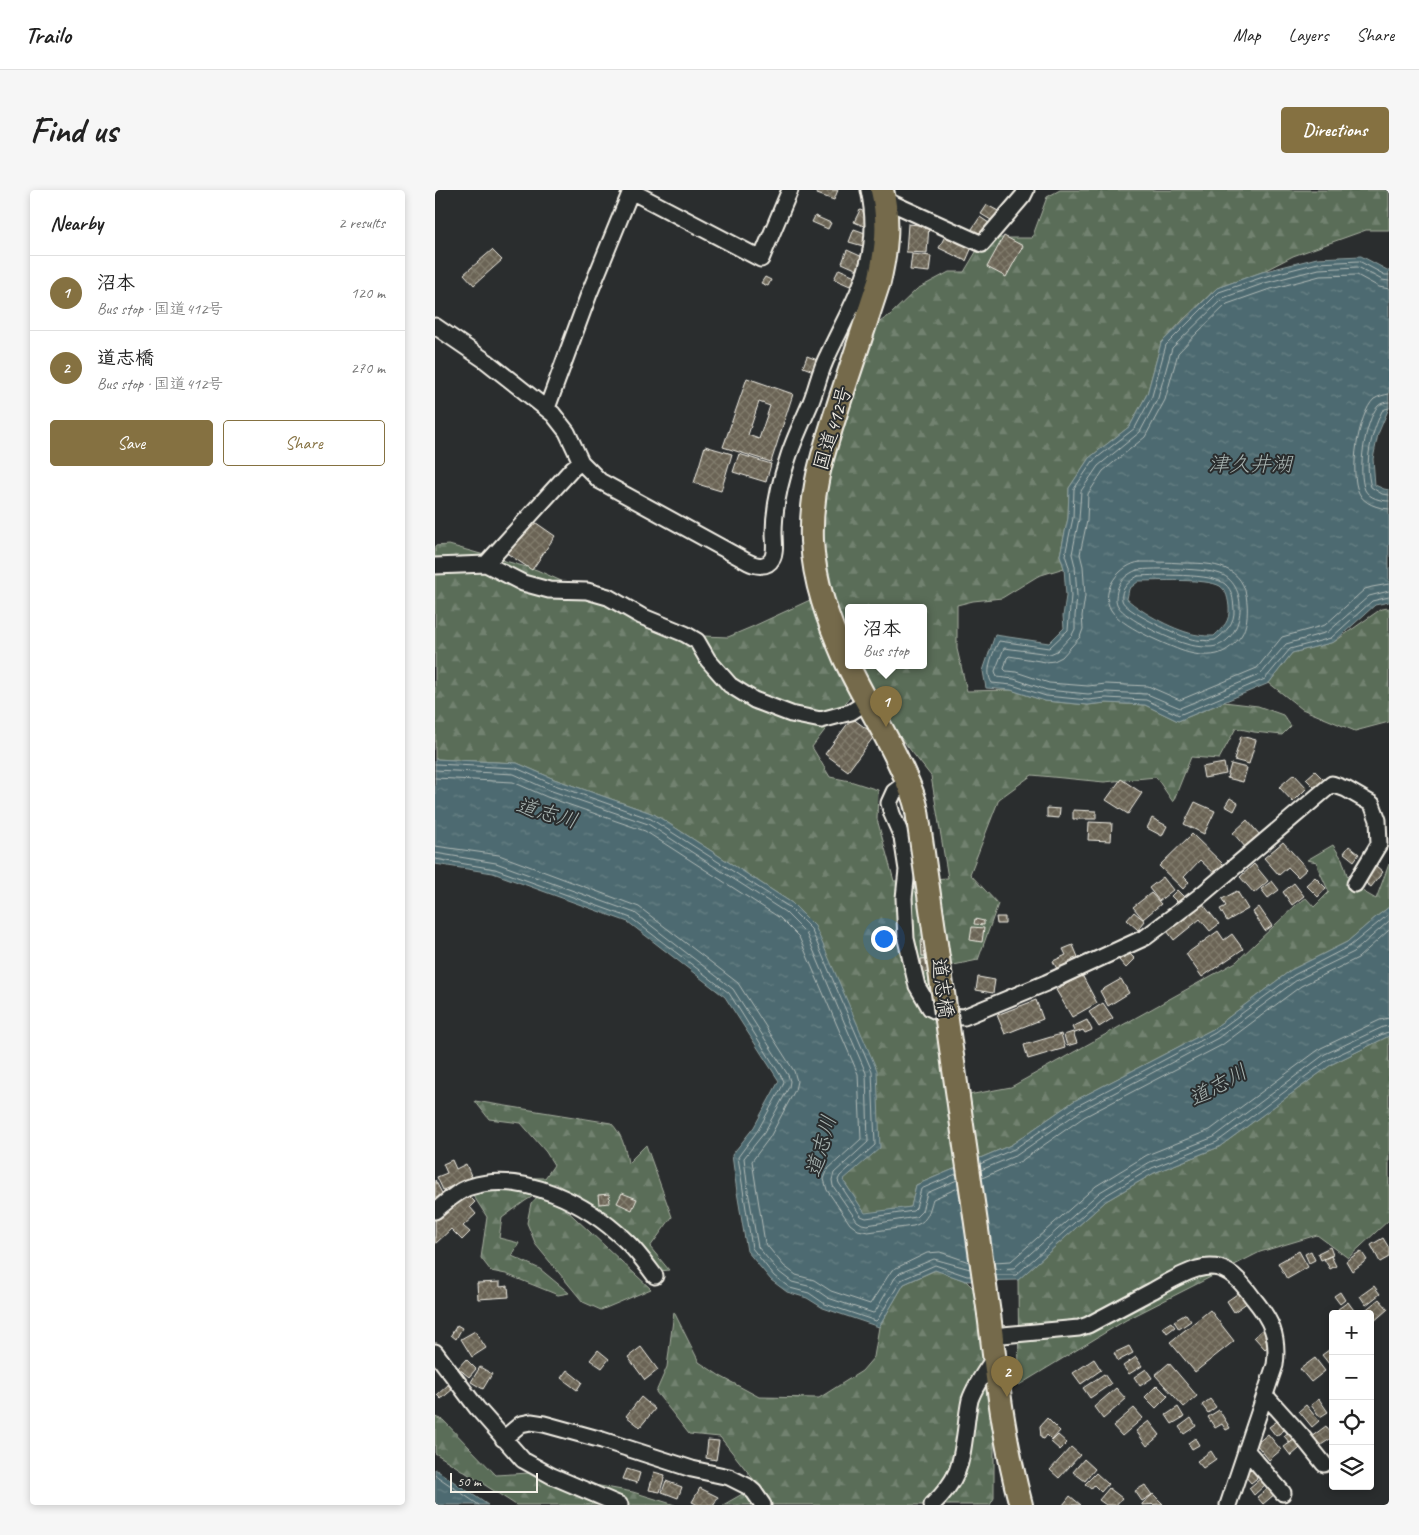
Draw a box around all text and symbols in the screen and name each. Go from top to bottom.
text: Trailo [25,20,71,50]
text: Map [1233,24,1261,46]
text: Layers [1289,24,1328,46]
text: Share [1356,24,1394,46]
button: Directions [1281,107,1389,153]
text: Find us [30,108,117,153]
text: Nearby [50,210,103,236]
text: 2 results [338,213,385,233]
text: 沼本 [97,271,135,295]
text: 1 [62,283,70,303]
text: 120 m [351,283,385,303]
text: Bus stop · 国道412号 [97,299,223,319]
text: 道志橋 [97,346,154,370]
text: 2 [62,358,70,378]
text: 270 m [351,358,385,378]
text: Bus stop · 国道412号 [97,374,223,394]
street label: 国道412号 [808,383,857,473]
button: Save [50,420,213,466]
button: Share [223,420,385,466]
water label: 津久井湖 [1208,451,1294,477]
popup [845,604,927,669]
text: 沼本 [863,617,901,641]
text: Bus stop [863,641,909,661]
pin: 1 [870,686,902,727]
water label: 道志川 [513,792,581,834]
your location [871,926,897,952]
street label: 道志橋 [926,957,959,1020]
water label: 道志川 [1184,1058,1252,1112]
water label: 道志川 [800,1112,842,1180]
map controls [1329,1310,1374,1490]
button: + [1329,1310,1374,1355]
button: − [1329,1355,1374,1400]
pin: 2 [991,1356,1023,1397]
button: locate [1329,1400,1374,1445]
button: layers [1329,1445,1374,1490]
scale bar [450,1470,537,1493]
text: 50 m [457,1473,481,1490]

